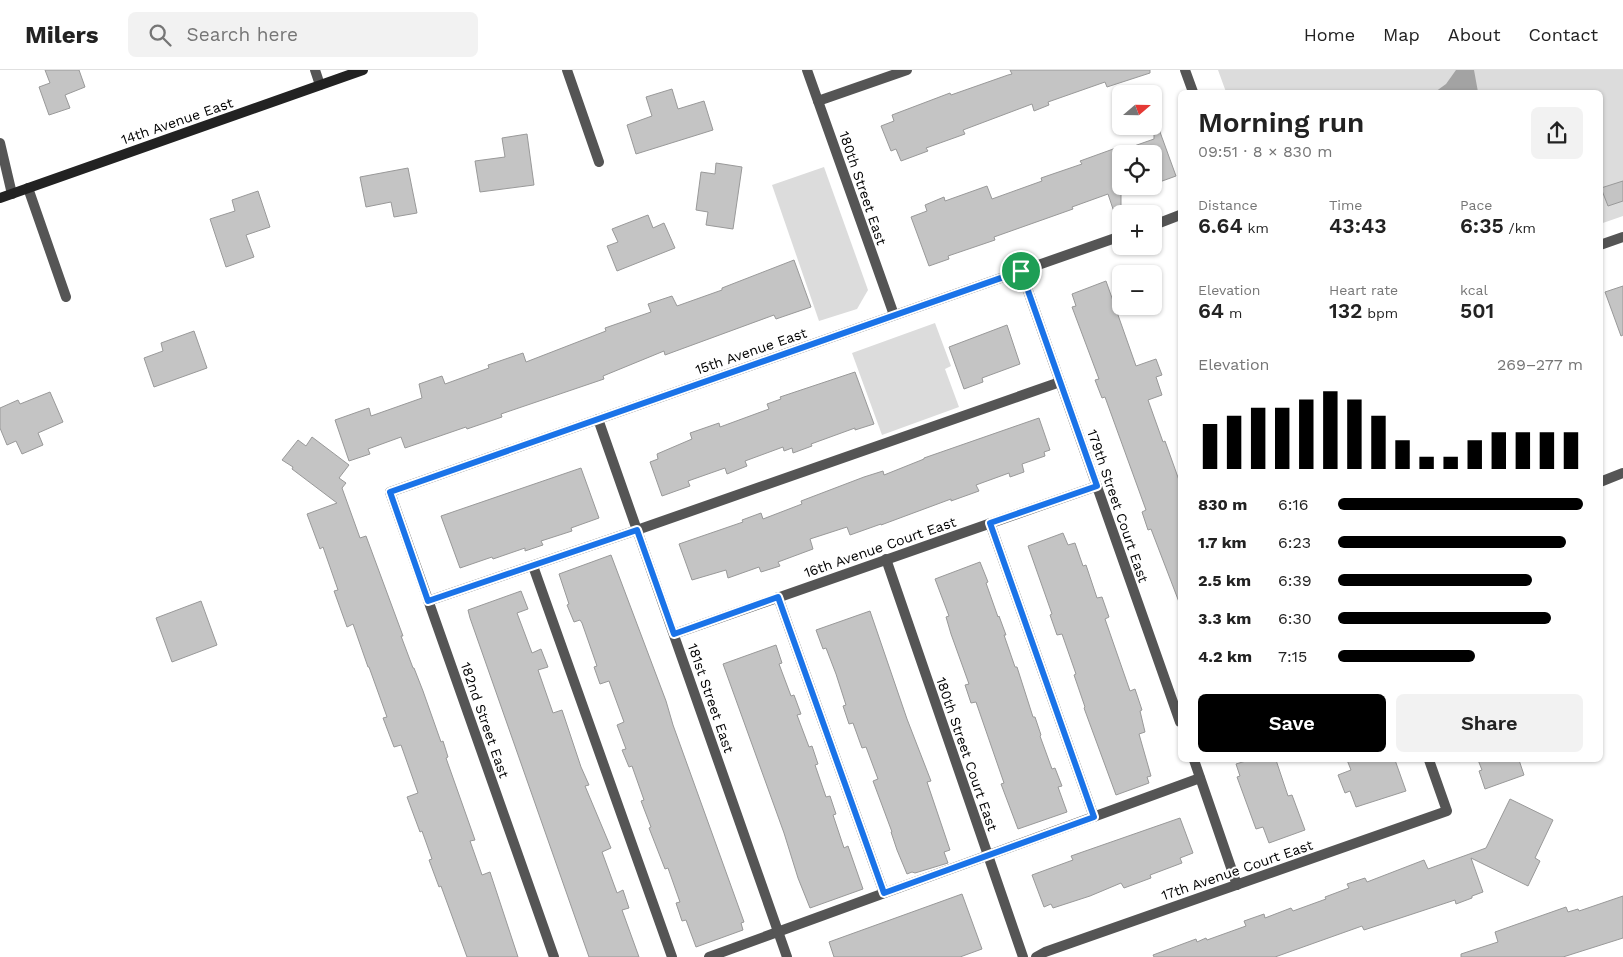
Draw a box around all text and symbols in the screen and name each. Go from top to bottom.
search box [128,12,478,57]
text: Milers [25,21,98,49]
icon: search [146,21,174,49]
text: Search here [186,23,298,46]
text: Home [1304,24,1355,45]
text: Map [1383,24,1420,45]
text: About [1448,24,1500,45]
text: Contact [1528,24,1598,45]
north arrow [1112,85,1162,135]
map controls [1112,85,1162,315]
street label: 14th Avenue East [119,94,235,148]
text: Morning run [1198,106,1364,139]
button: share [1531,107,1583,159]
street label: 180th Street East [836,129,890,247]
text: 09:51 · 8 × 830 m [1198,142,1333,161]
button: locate [1112,145,1162,195]
text: Distance [1198,197,1258,213]
text: Time [1329,197,1362,213]
text: Pace [1460,197,1492,213]
button: + [1112,205,1162,255]
text: 6.64 [1198,213,1243,238]
text: 43:43 [1329,213,1387,238]
text: 6:35 [1460,213,1504,238]
text: km [1243,220,1269,236]
text: /km [1504,220,1536,236]
pin [1000,250,1042,292]
icon: arrive [1007,257,1035,285]
button: − [1112,265,1162,315]
text: Elevation [1198,282,1261,298]
text: Heart rate [1329,282,1398,298]
text: kcal [1460,282,1488,298]
text: 64 [1198,298,1224,323]
text: 132 [1329,298,1363,323]
text: 501 [1460,298,1494,323]
text: m [1224,305,1242,321]
text: bpm [1363,305,1398,321]
street label: 15th Avenue East [693,324,809,378]
text: Elevation [1198,355,1269,374]
text: 269–277 m [1497,355,1583,374]
street label: 179th Street Court East [1084,427,1152,585]
text: 830 m [1198,495,1247,514]
text: 6:16 [1278,495,1308,514]
street label: 16th Avenue Court East [802,513,958,581]
text: 1.7 km [1198,533,1247,552]
text: 6:23 [1278,533,1311,552]
text: 2.5 km [1198,571,1251,590]
text: 6:39 [1278,571,1312,590]
text: 3.3 km [1198,609,1251,628]
text: 6:30 [1278,609,1312,628]
street label: 181st Street East [685,641,737,755]
text: 4.2 km [1198,647,1252,666]
text: 7:15 [1278,647,1307,666]
street label: 182nd Street East [458,660,512,780]
street label: 180th Street Court East [933,675,1001,833]
button: Save [1198,694,1386,752]
button: Share [1396,694,1583,752]
street label: 17th Avenue Court East [1159,837,1315,903]

